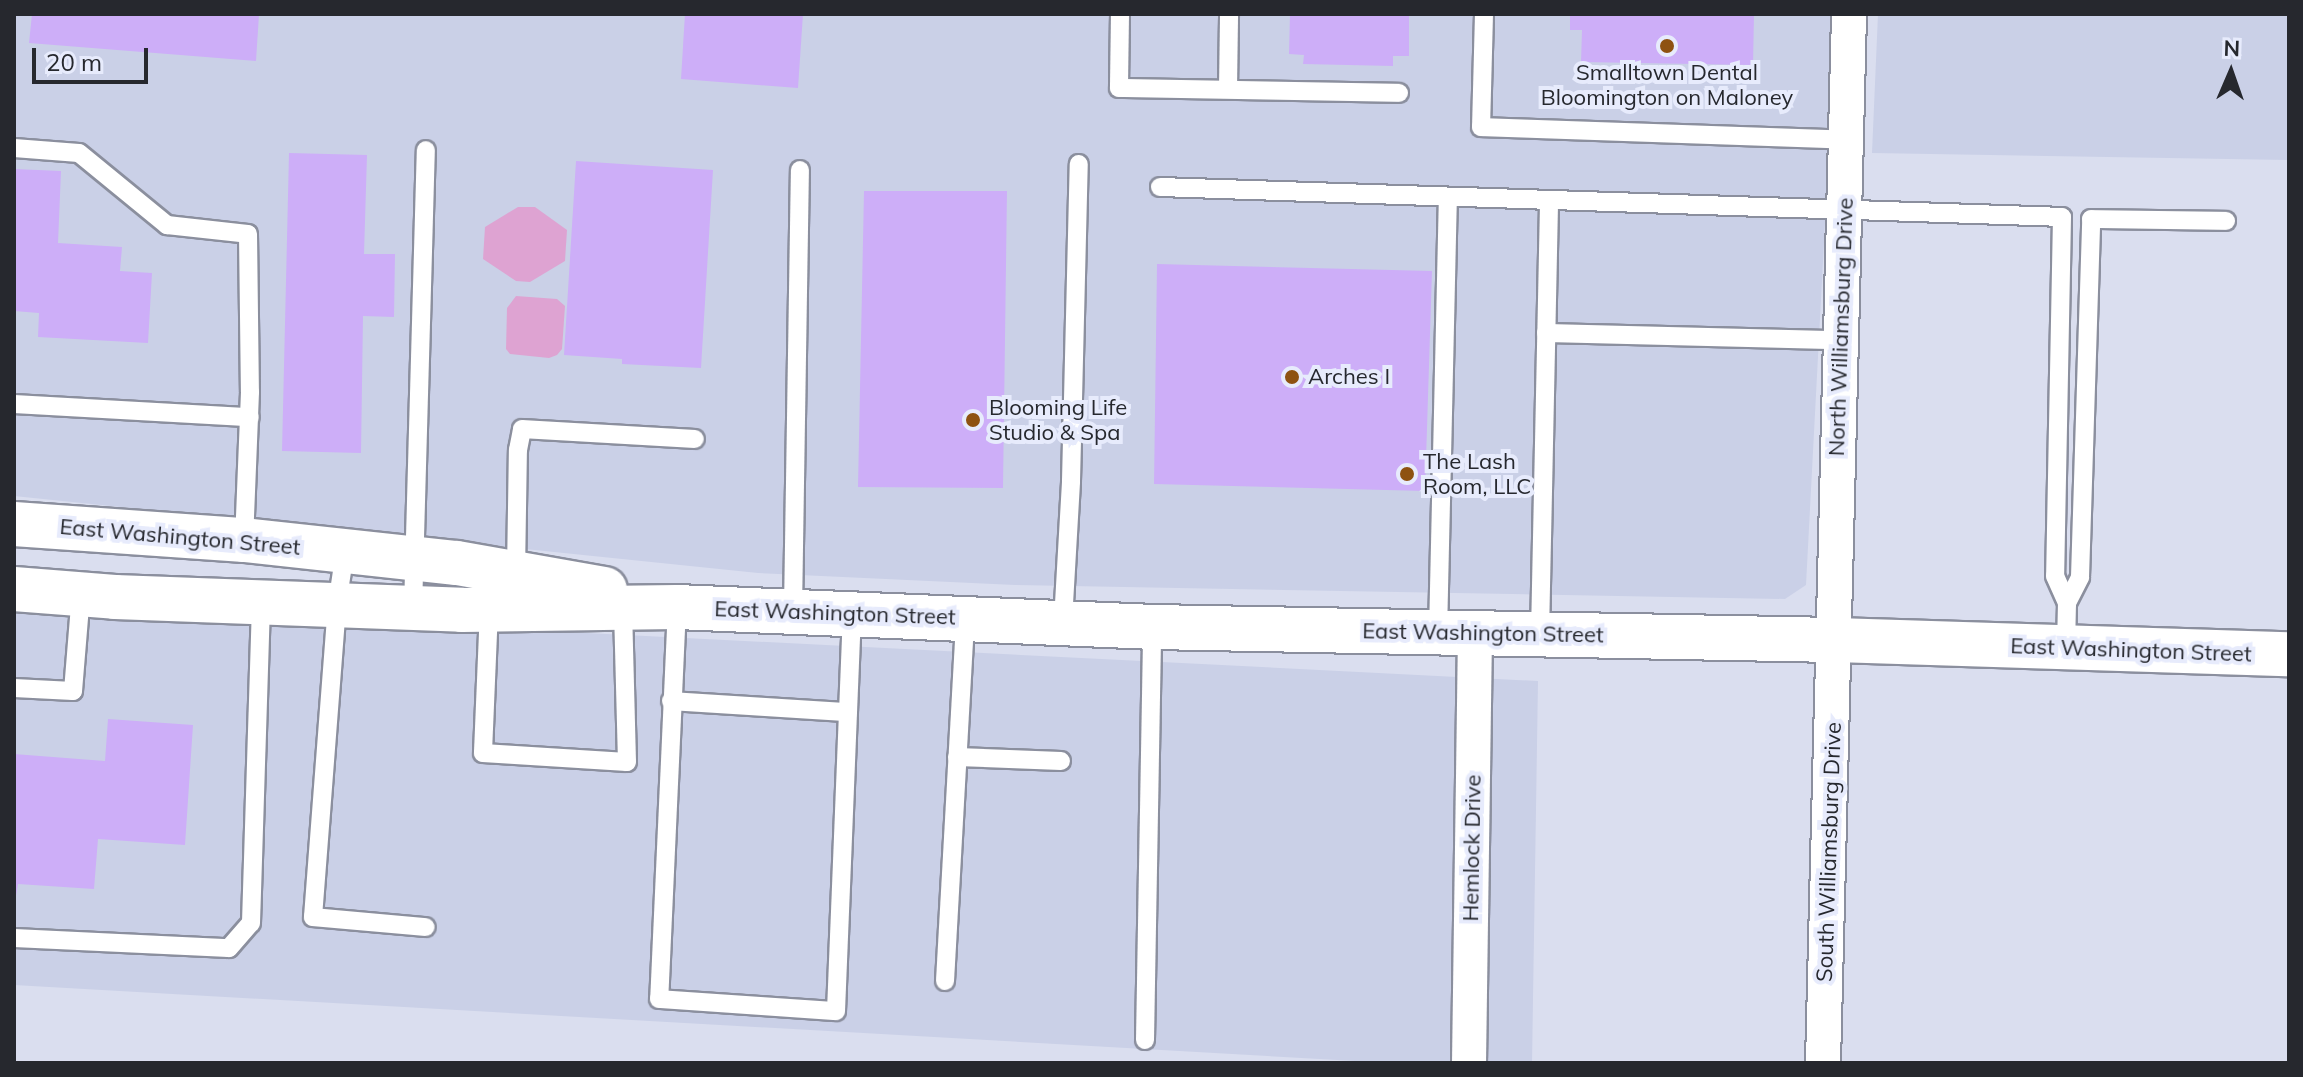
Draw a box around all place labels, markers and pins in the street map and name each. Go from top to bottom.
marker: Smalltown Dental Bloomington on Maloney [1658,37,1676,55]
place label: Smalltown Dental Bloomington on Maloney [1541,59,1793,110]
place label: Arches I [1308,364,1390,390]
marker: Arches I [1283,368,1301,386]
place label: Blooming Life Studio & Spa [989,394,1127,446]
marker: Blooming Life Studio & Spa [964,411,982,429]
place label: The Lash Room, LLC [1423,448,1531,500]
marker: The Lash Room, LLC [1398,465,1416,483]

